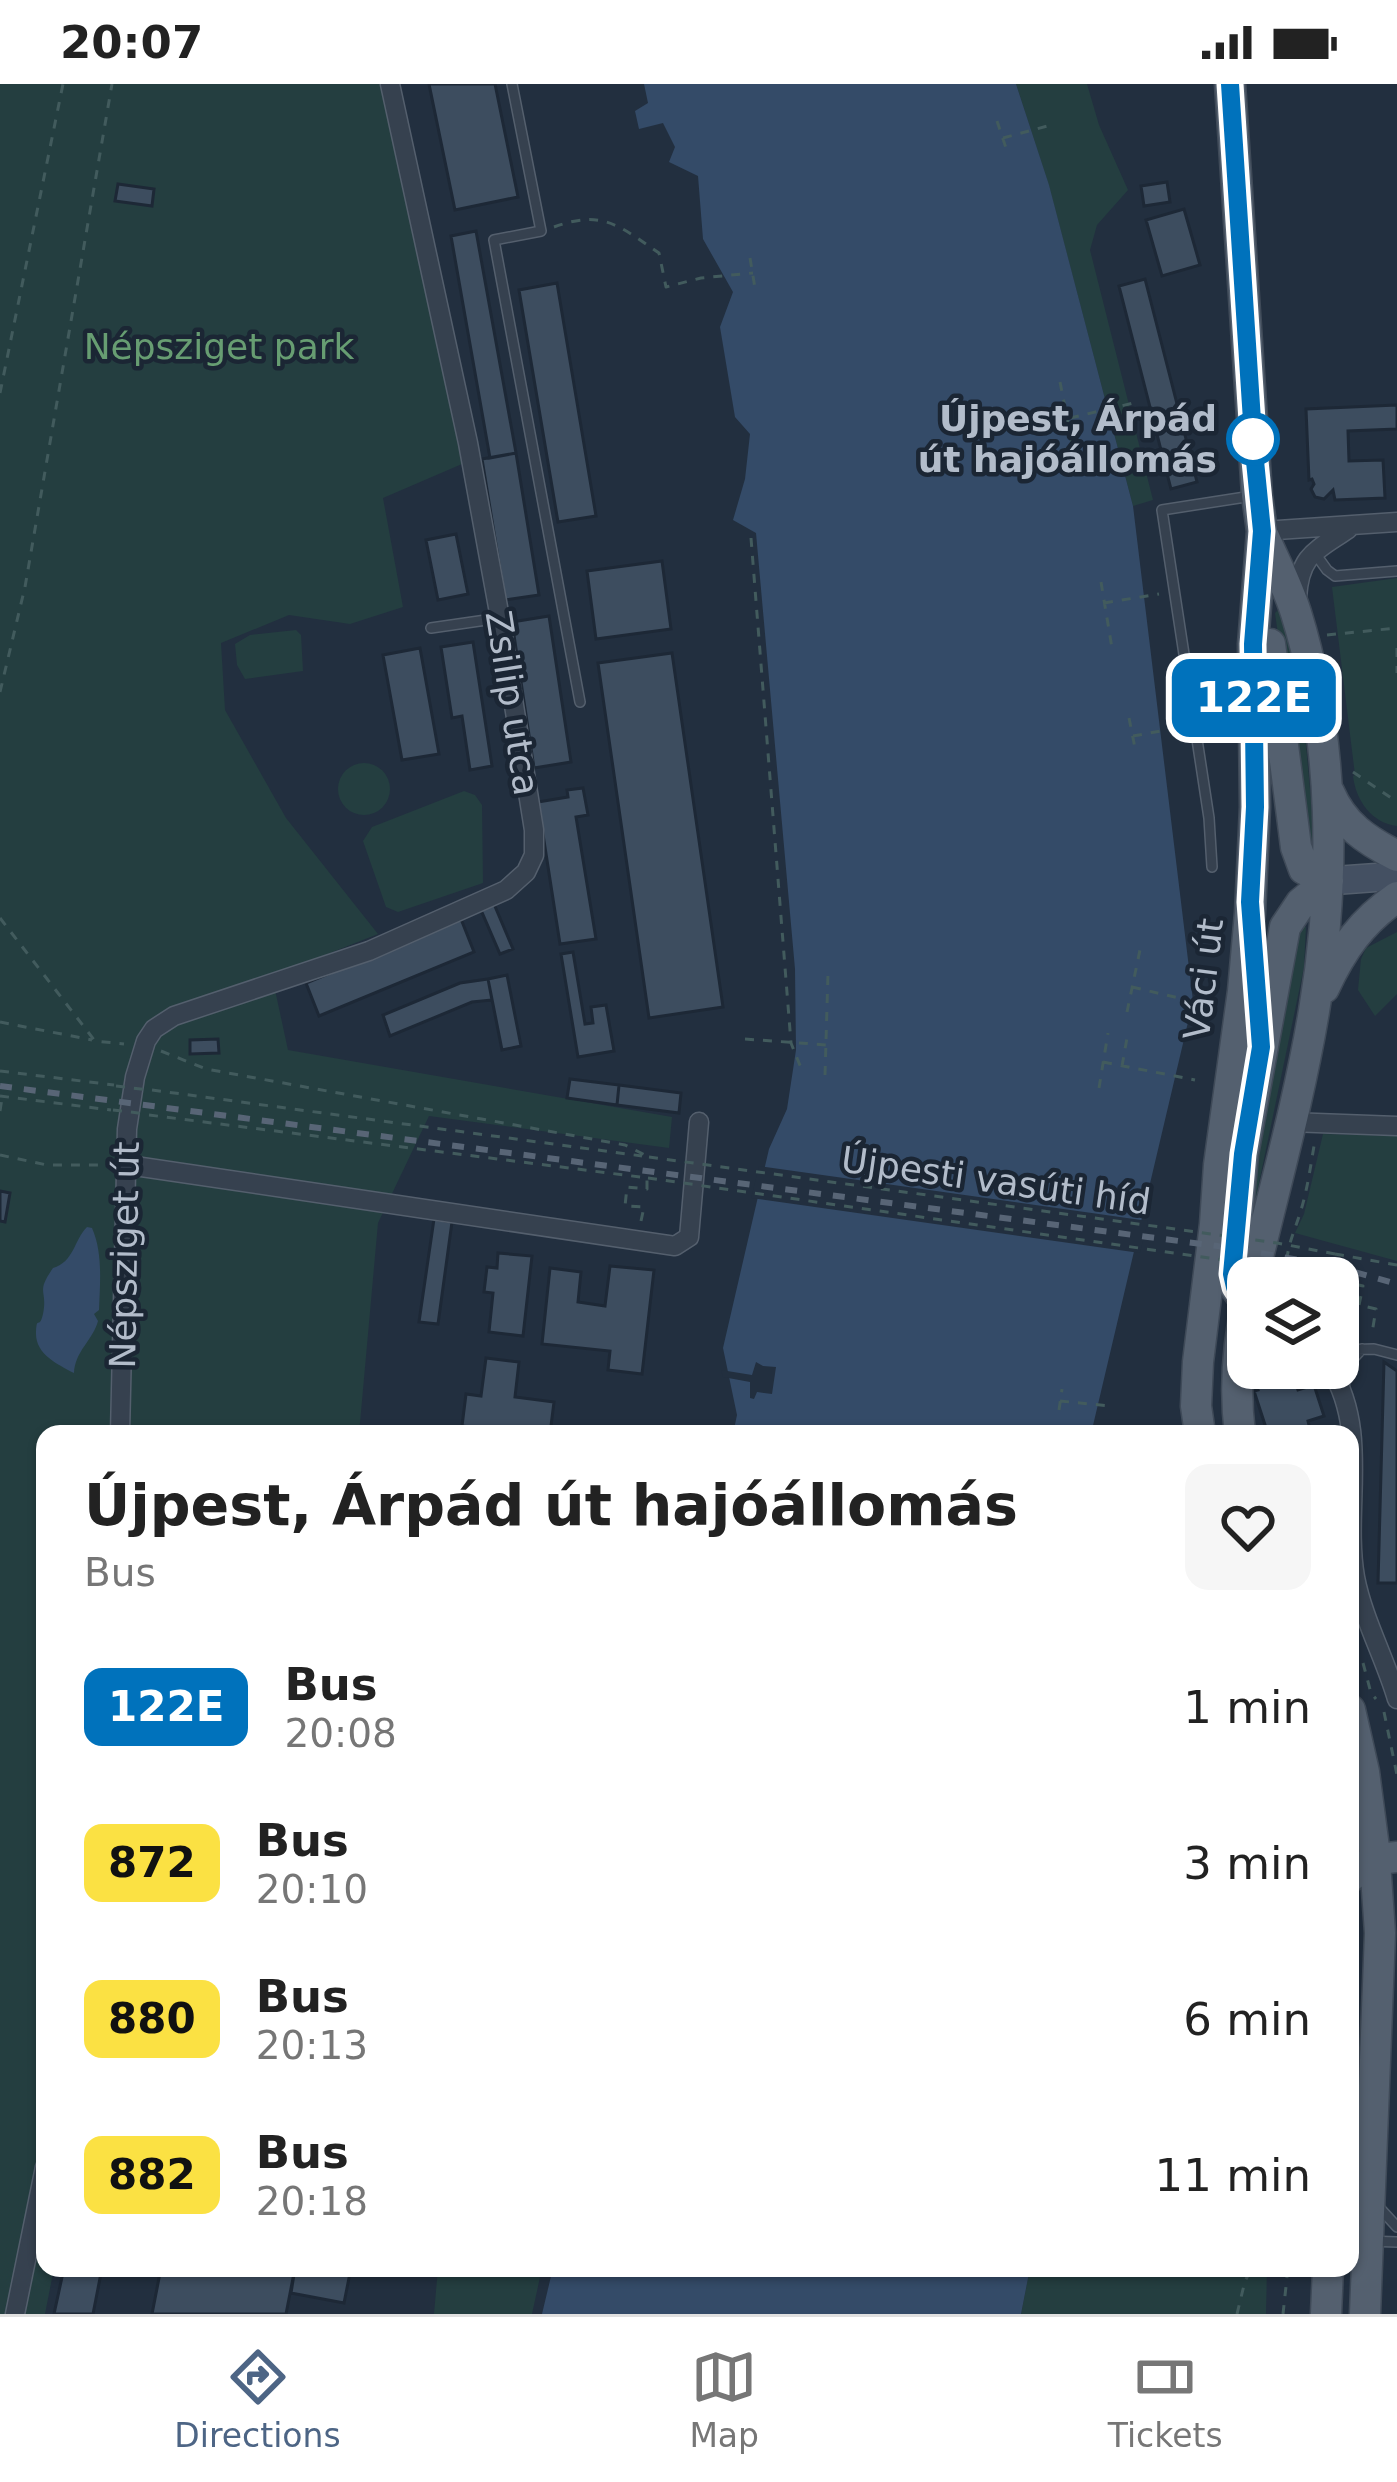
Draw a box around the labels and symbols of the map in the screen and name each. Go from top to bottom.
park label: Népsziget park [84,326,355,367]
place label: Újpest, Árpád út hajóállomás [918,398,1217,480]
marker: Újpest, Árpád út hajóállomás [1228,414,1278,464]
street label: Zsilip utca [478,608,547,798]
line badge: 122E [1170,659,1338,737]
street label: Váci út [1176,916,1231,1042]
street label: Újpesti vasúti híd [839,1138,1153,1222]
street label: Népsziget út [102,1141,147,1369]

